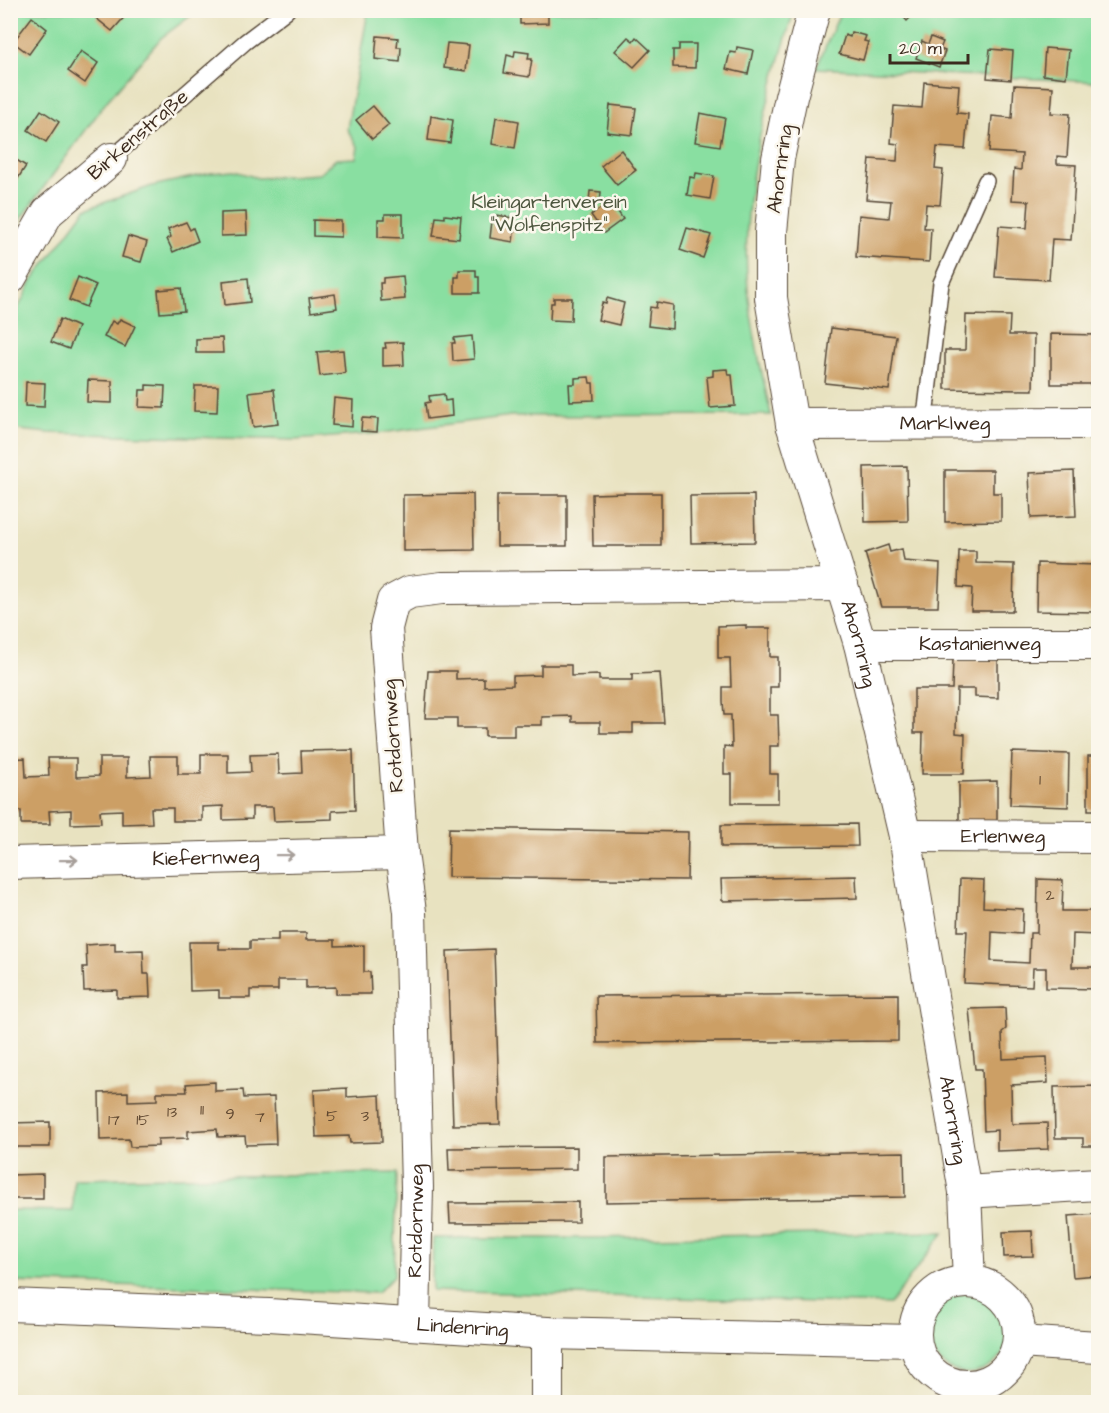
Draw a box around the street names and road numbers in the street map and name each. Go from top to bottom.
street label: Birkenstraße [81,83,195,187]
street label: Ahornring [760,123,801,215]
street label: Marklweg [900,409,990,438]
street label: Ahornring [833,597,884,690]
street label: Kastanienweg [919,630,1041,659]
street label: Rotdornweg [375,678,412,794]
street label: Erlenweg [961,822,1045,852]
street label: Kiefernweg [152,843,260,873]
street label: Ahornring [932,1074,974,1167]
street label: Rotdornweg [401,1164,432,1278]
street label: Lindenring [415,1311,509,1345]

